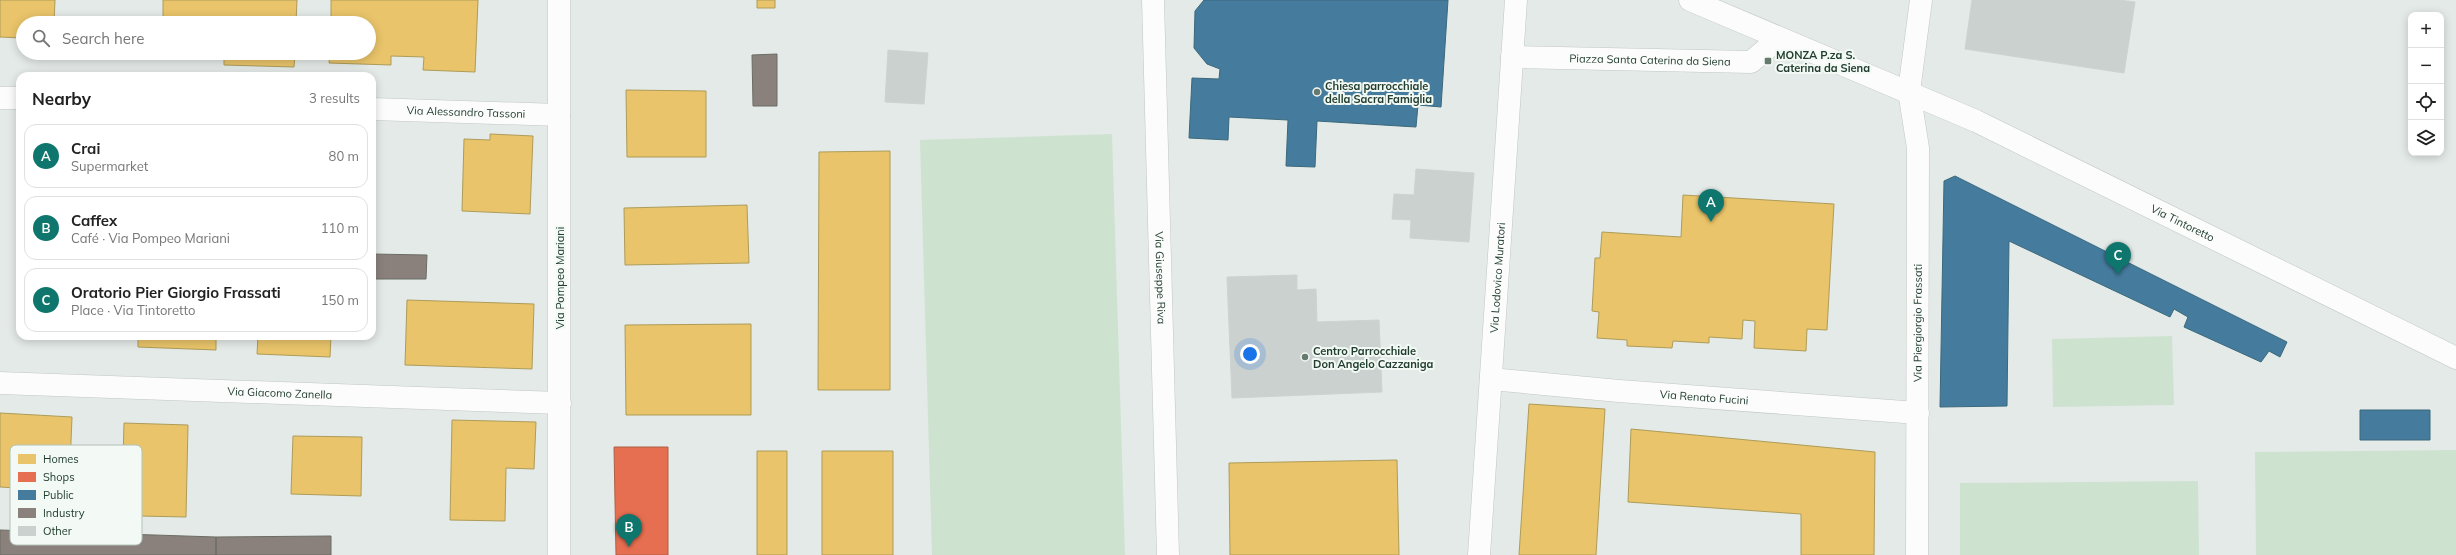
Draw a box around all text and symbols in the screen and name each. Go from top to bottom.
map controls [2408,12,2444,156]
button: + [2408,12,2444,48]
search box [16,16,376,60]
icon: search [30,27,52,49]
text: Search here [62,29,144,48]
place label: MONZA P.za S. Caterina da Siena [1776,48,1870,75]
button: − [2408,48,2444,84]
street label: Piazza Santa Caterina da Siena [1569,51,1731,69]
marker: MONZA P.za S. Caterina da Siena [1763,56,1773,66]
place label: Chiesa parrocchiale della Sacra Famiglia [1325,79,1432,106]
button: locate [2408,84,2444,120]
marker: Chiesa parrocchiale della Sacra Famiglia [1312,87,1322,97]
text: Nearby [32,88,91,109]
text: 3 results [309,90,360,106]
street label: Via Alessandro Tassoni [406,103,526,121]
button: layers [2408,120,2444,156]
text: Crai [71,139,100,158]
text: A [41,148,51,164]
text: 80 m [329,148,359,164]
text: Supermarket [71,158,148,174]
pin: A [1698,189,1724,222]
street label: Via Tintoretto [2148,201,2217,245]
text: Caffex [71,211,117,230]
text: B [42,220,50,236]
text: 110 m [321,220,359,236]
street label: Via Lodovico Muratori [1487,222,1508,333]
street label: Via Pompeo Mariani [553,227,567,329]
text: Café · Via Pompeo Mariani [71,230,230,246]
street label: Via Giuseppe Riva [1152,231,1169,325]
pin: C [2105,242,2131,275]
street label: Via Piergiorgio Frassati [1910,264,1925,382]
text: Oratorio Pier Giorgio Frassati [71,283,281,302]
text: C [42,292,50,308]
text: 150 m [321,292,359,308]
text: Place · Via Tintoretto [71,302,195,318]
your location [1240,344,1260,364]
place label: Centro Parrocchiale Don Angelo Cazzaniga [1313,344,1434,371]
marker: Centro Parrocchiale Don Angelo Cazzaniga [1300,352,1310,362]
street label: Via Giacomo Zanella [227,384,332,402]
street label: Via Renato Fucini [1659,387,1749,408]
legend [10,445,142,545]
text: Homes [43,452,79,466]
text: Shops [43,470,75,484]
text: Public [43,488,74,502]
text: Industry [43,506,85,520]
pin: B [616,514,642,547]
text: Other [43,524,72,538]

